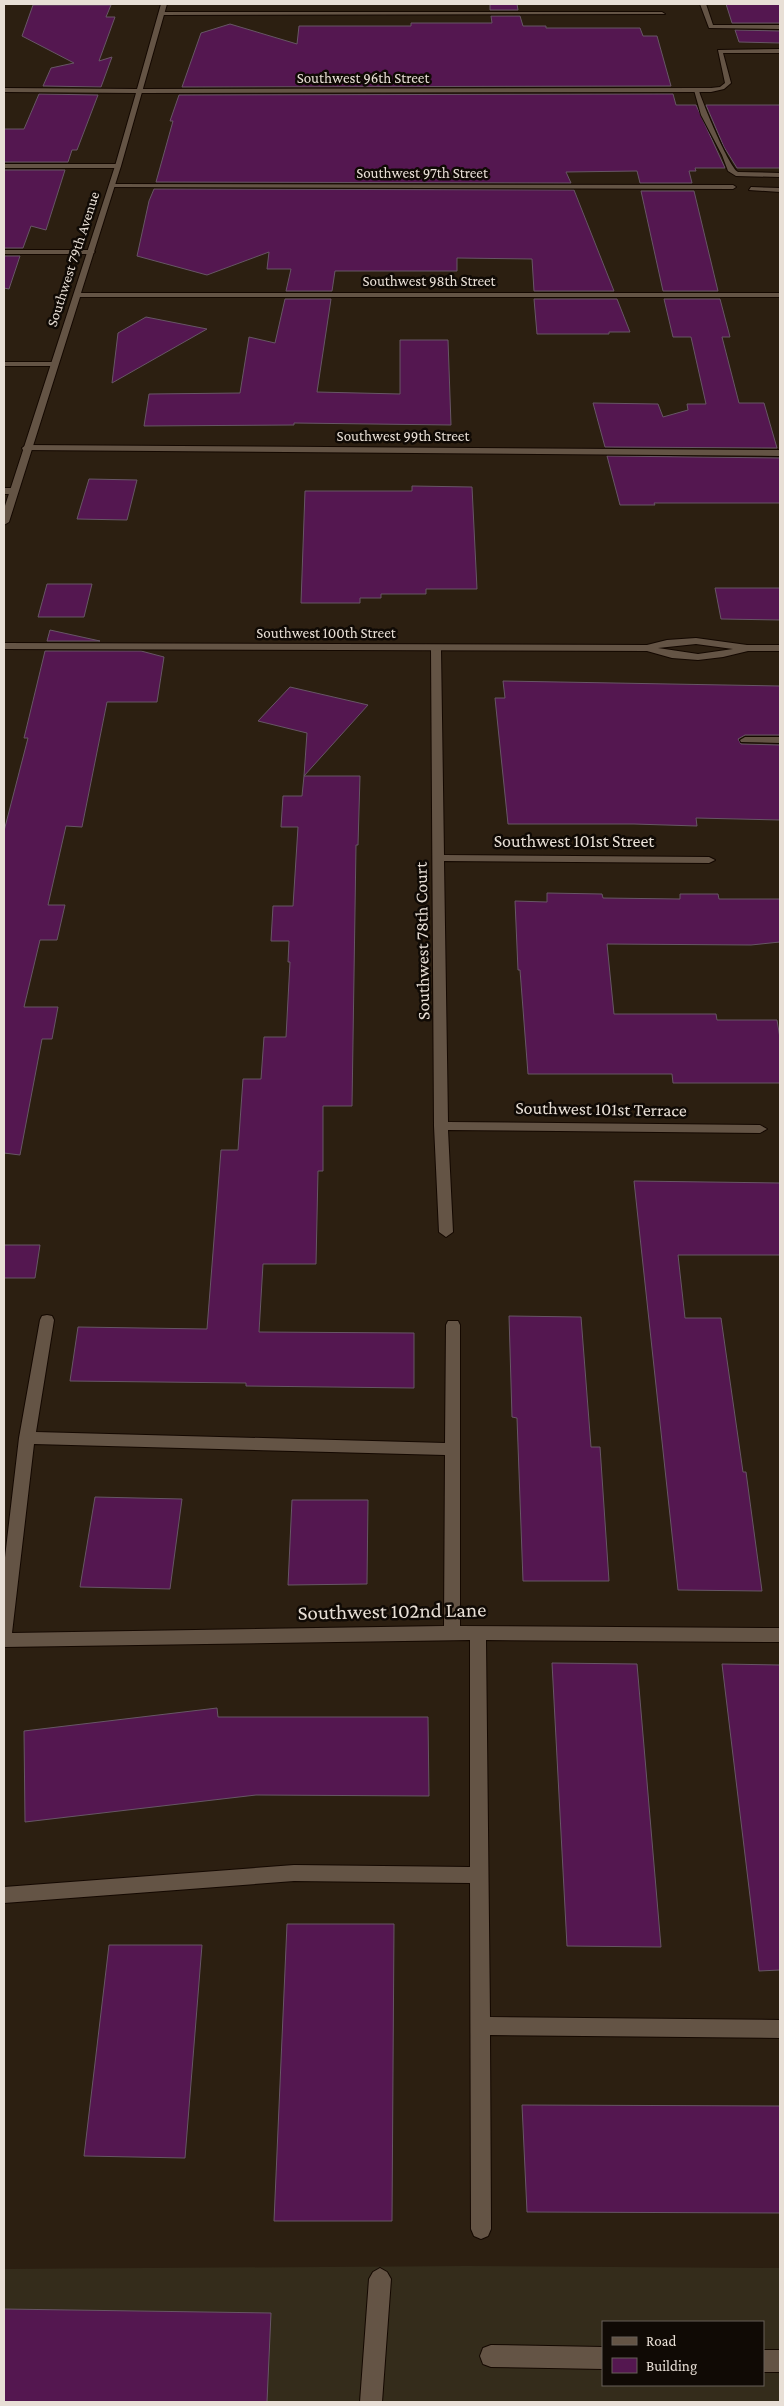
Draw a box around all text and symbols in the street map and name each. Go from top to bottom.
street label: Southwest 96th Street [297,70,430,86]
street label: Southwest 97th Street [356,165,489,181]
street label: Southwest 79th Avenue [44,189,103,329]
street label: Southwest 98th Street [362,273,497,289]
street label: Southwest 99th Street [337,428,470,444]
street label: Southwest 100th Street [256,625,397,641]
street label: Southwest 101st Street [494,831,655,851]
street label: Southwest 78th Court [411,861,433,1020]
street label: Southwest 101st Terrace [515,1098,687,1120]
street label: Southwest 102nd Lane [297,1597,487,1625]
legend [602,2321,764,2386]
text: Road [646,2333,677,2349]
text: Building [646,2358,697,2375]

